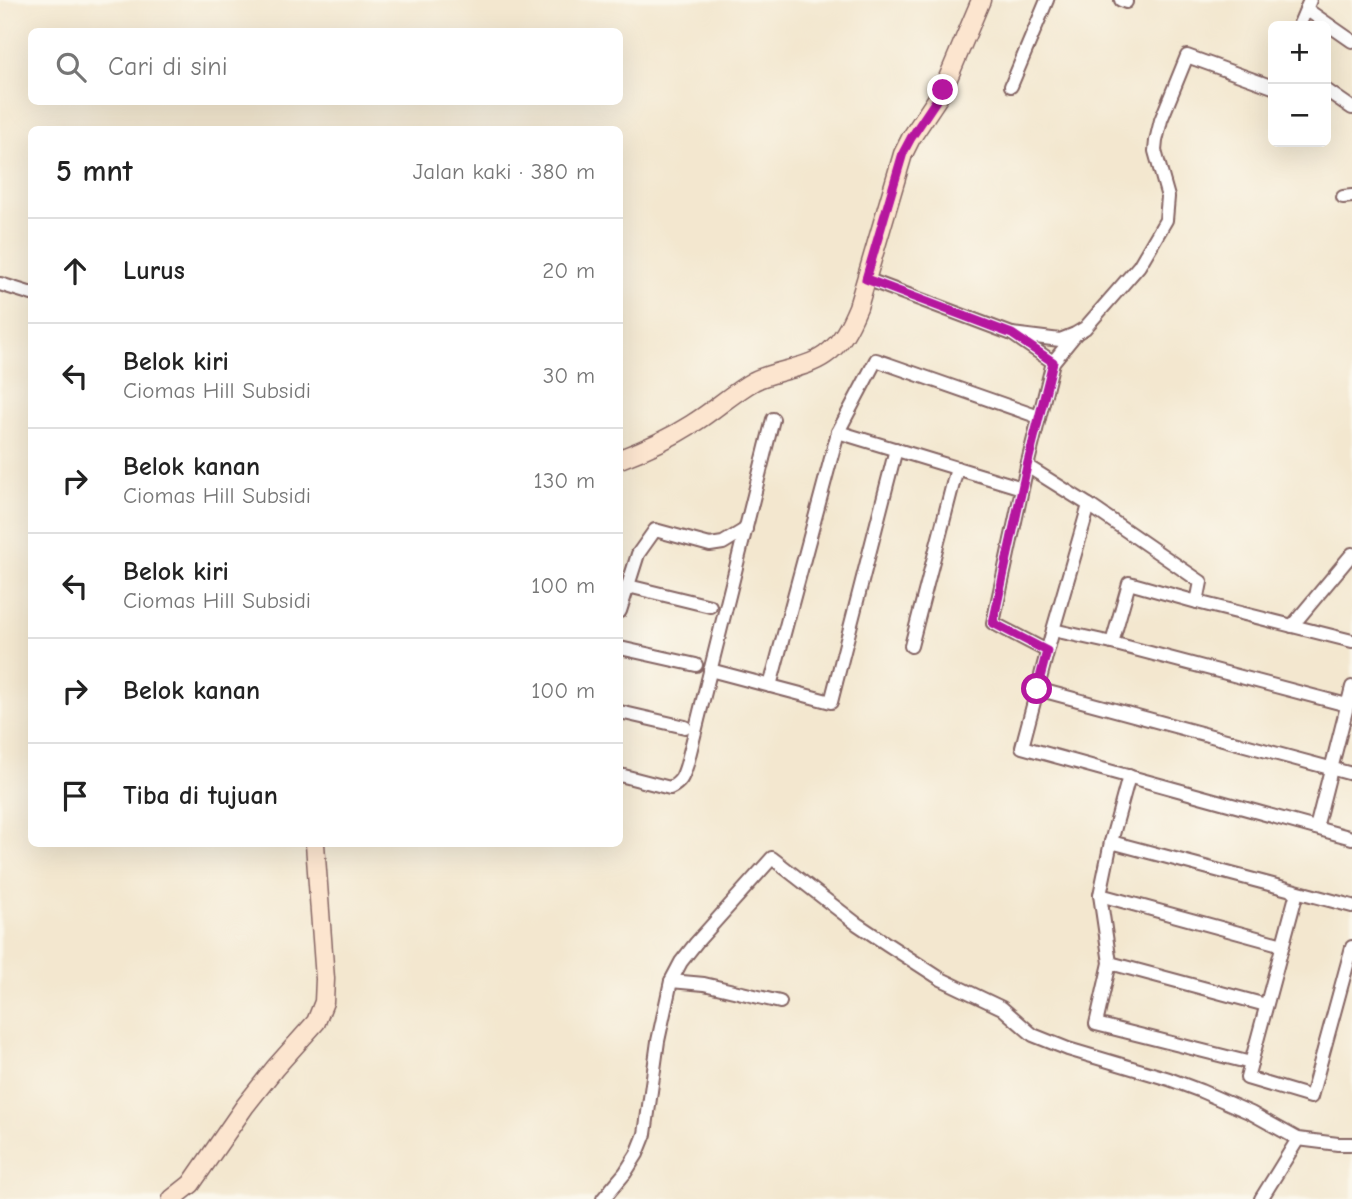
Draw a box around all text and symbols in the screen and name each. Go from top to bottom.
map controls [1268,21,1331,147]
button: + [1268,21,1331,84]
search box [28,28,623,105]
icon: search [52,48,90,86]
text: Cari di sini [108,52,228,82]
route end [927,74,958,105]
button: − [1268,84,1331,147]
text: 5 mnt [56,154,133,189]
text: Jalan kaki · 380 m [413,158,595,185]
icon: ahead [56,252,94,290]
text: Lurus [123,256,185,286]
text: 20 m [542,257,595,284]
text: Belok kiri [123,347,229,377]
icon: left [56,357,94,395]
text: 30 m [543,362,595,389]
text: Ciomas Hill Subsidi [123,377,311,404]
text: Belok kanan [123,452,260,482]
icon: right [56,462,94,500]
text: 130 m [534,467,595,494]
text: Ciomas Hill Subsidi [123,482,311,509]
text: Belok kiri [123,557,229,587]
icon: left [56,567,94,605]
text: 100 m [531,572,595,599]
text: Ciomas Hill Subsidi [123,587,311,614]
icon: right [56,672,94,710]
route start [1021,673,1052,704]
text: Belok kanan [123,676,260,706]
text: 100 m [531,677,595,704]
icon: arrive [56,777,94,815]
text: Tiba di tujuan [123,781,278,811]

